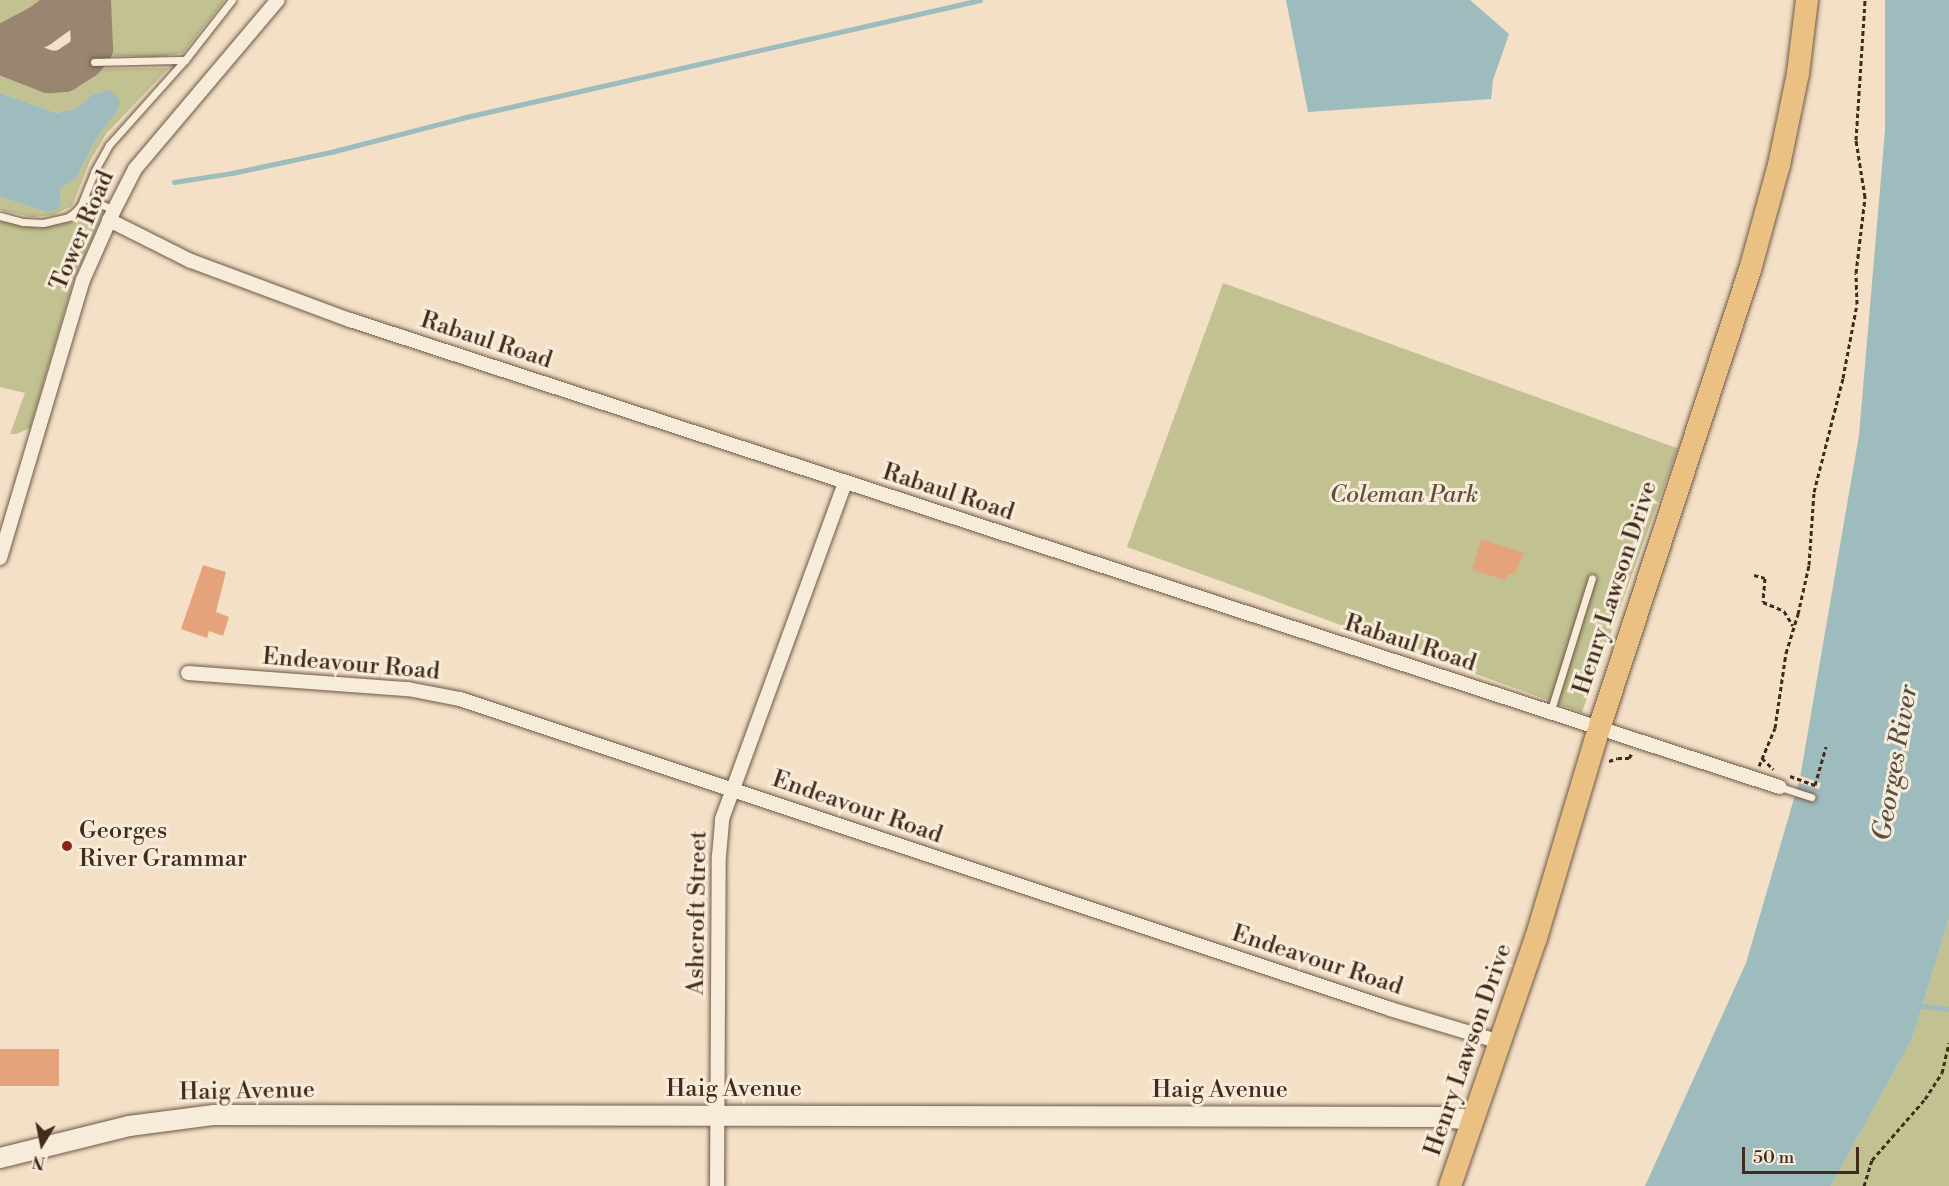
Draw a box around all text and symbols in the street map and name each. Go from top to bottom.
street label: Tower Road [45,167,121,295]
street label: Rabaul Road [417,306,555,376]
street label: Rabaul Road [879,458,1017,528]
street label: Henry Lawson Drive [1568,478,1664,698]
park label: Coleman Park [1330,482,1478,510]
street label: Rabaul Road [1341,609,1479,679]
street label: Endeavour Road [261,643,441,687]
water label: Georges River [1867,682,1925,844]
street label: Endeavour Road [768,765,946,851]
place label: Georges River Grammar [79,818,247,874]
street label: Ashcroft Street [682,830,714,996]
marker: Georges River Grammar [60,839,74,853]
street label: Endeavour Road [1228,920,1406,1002]
street label: Henry Lawson Drive [1419,940,1519,1160]
street label: Haig Avenue [179,1076,315,1108]
street label: Haig Avenue [666,1076,802,1104]
street label: Haig Avenue [1152,1077,1288,1105]
north arrow [12,1114,72,1174]
scale bar [1745,1135,1862,1173]
text: 50 m [1753,1146,1794,1169]
text: N [31,1151,47,1173]

